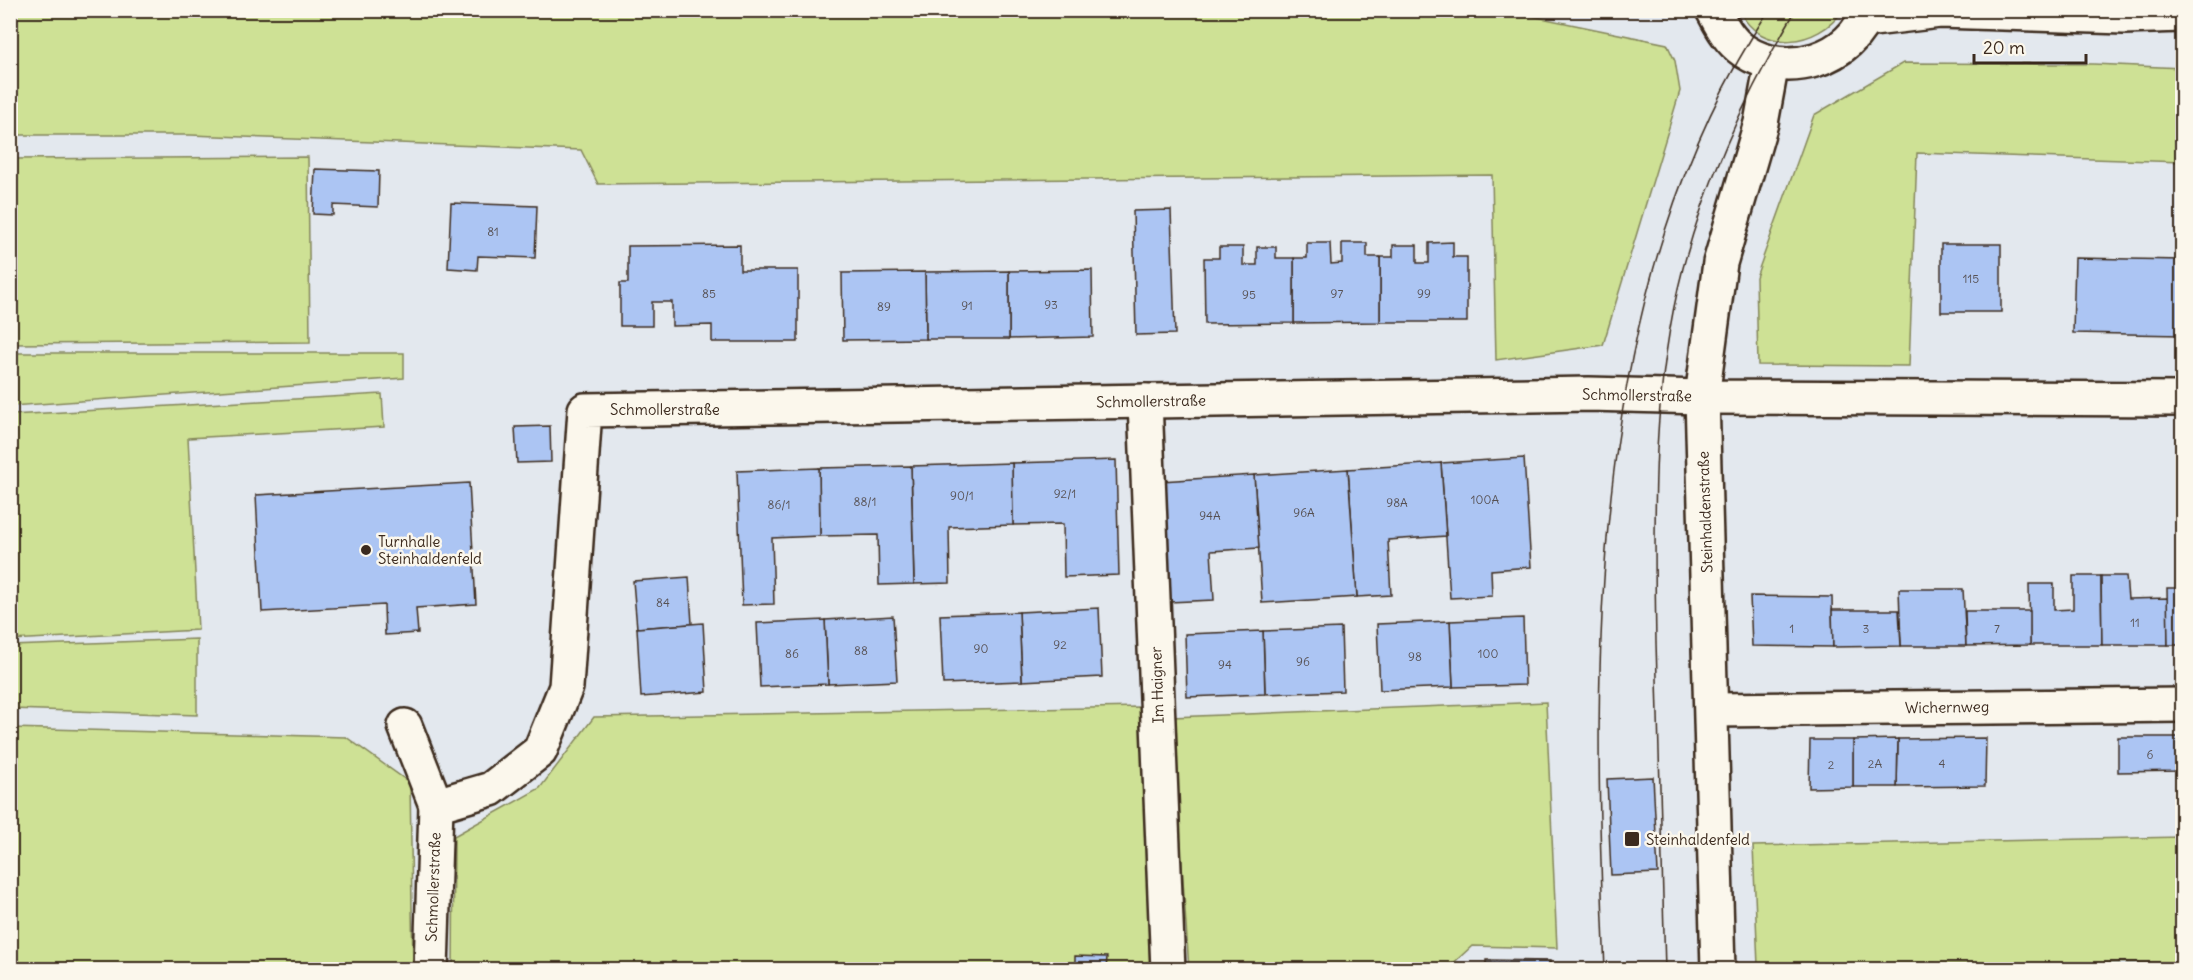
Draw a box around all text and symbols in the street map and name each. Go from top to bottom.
scale bar [1974,27,2086,65]
text: 20 m [1983,36,2025,59]
house number: 81 [487,224,499,239]
house number: 115 [1963,271,1979,286]
house number: 85 [702,286,716,301]
house number: 97 [1331,286,1344,301]
house number: 99 [1417,286,1431,301]
house number: 95 [1242,287,1256,302]
house number: 93 [1044,297,1058,312]
house number: 91 [961,298,973,313]
house number: 89 [877,299,891,314]
street label: Schmollerstraße [1582,385,1692,405]
street label: Schmollerstraße [1096,391,1206,411]
street label: Schmollerstraße [610,400,720,419]
street label: Steinhaldenstraße [1693,451,1717,573]
house number: 92/1 [1054,486,1076,501]
house number: 90/1 [950,488,974,503]
house number: 100A [1471,492,1499,507]
house number: 88/1 [854,494,876,509]
house number: 98A [1386,495,1408,510]
house number: 86/1 [768,497,790,512]
house number: 96A [1293,505,1315,520]
house number: 94A [1199,508,1221,523]
place label: Turnhalle Steinhaldenfeld [378,532,482,568]
marker: Turnhalle Steinhaldenfeld [359,543,373,557]
house number: 84 [656,595,670,610]
house number: 11 [2130,615,2140,630]
house number: 1 [1790,621,1794,636]
house number: 3 [1863,621,1870,636]
house number: 7 [1994,621,2000,636]
house number: 92 [1053,637,1067,652]
house number: 90 [974,641,989,656]
house number: 88 [854,643,868,658]
house number: 86 [785,646,799,661]
street label: Im Haigner [1146,646,1168,724]
house number: 100 [1478,646,1498,661]
house number: 98 [1408,649,1422,664]
house number: 96 [1296,654,1310,669]
house number: 94 [1218,657,1232,672]
street label: Wichernweg [1905,697,1989,717]
house number: 6 [2147,747,2154,762]
house number: 2A [1868,756,1882,771]
house number: 4 [1939,756,1946,771]
house number: 2 [1828,757,1835,772]
marker: Steinhaldenfeld [1623,830,1641,848]
place label: Steinhaldenfeld [1646,830,1750,849]
street label: Schmollerstraße [422,832,444,942]

